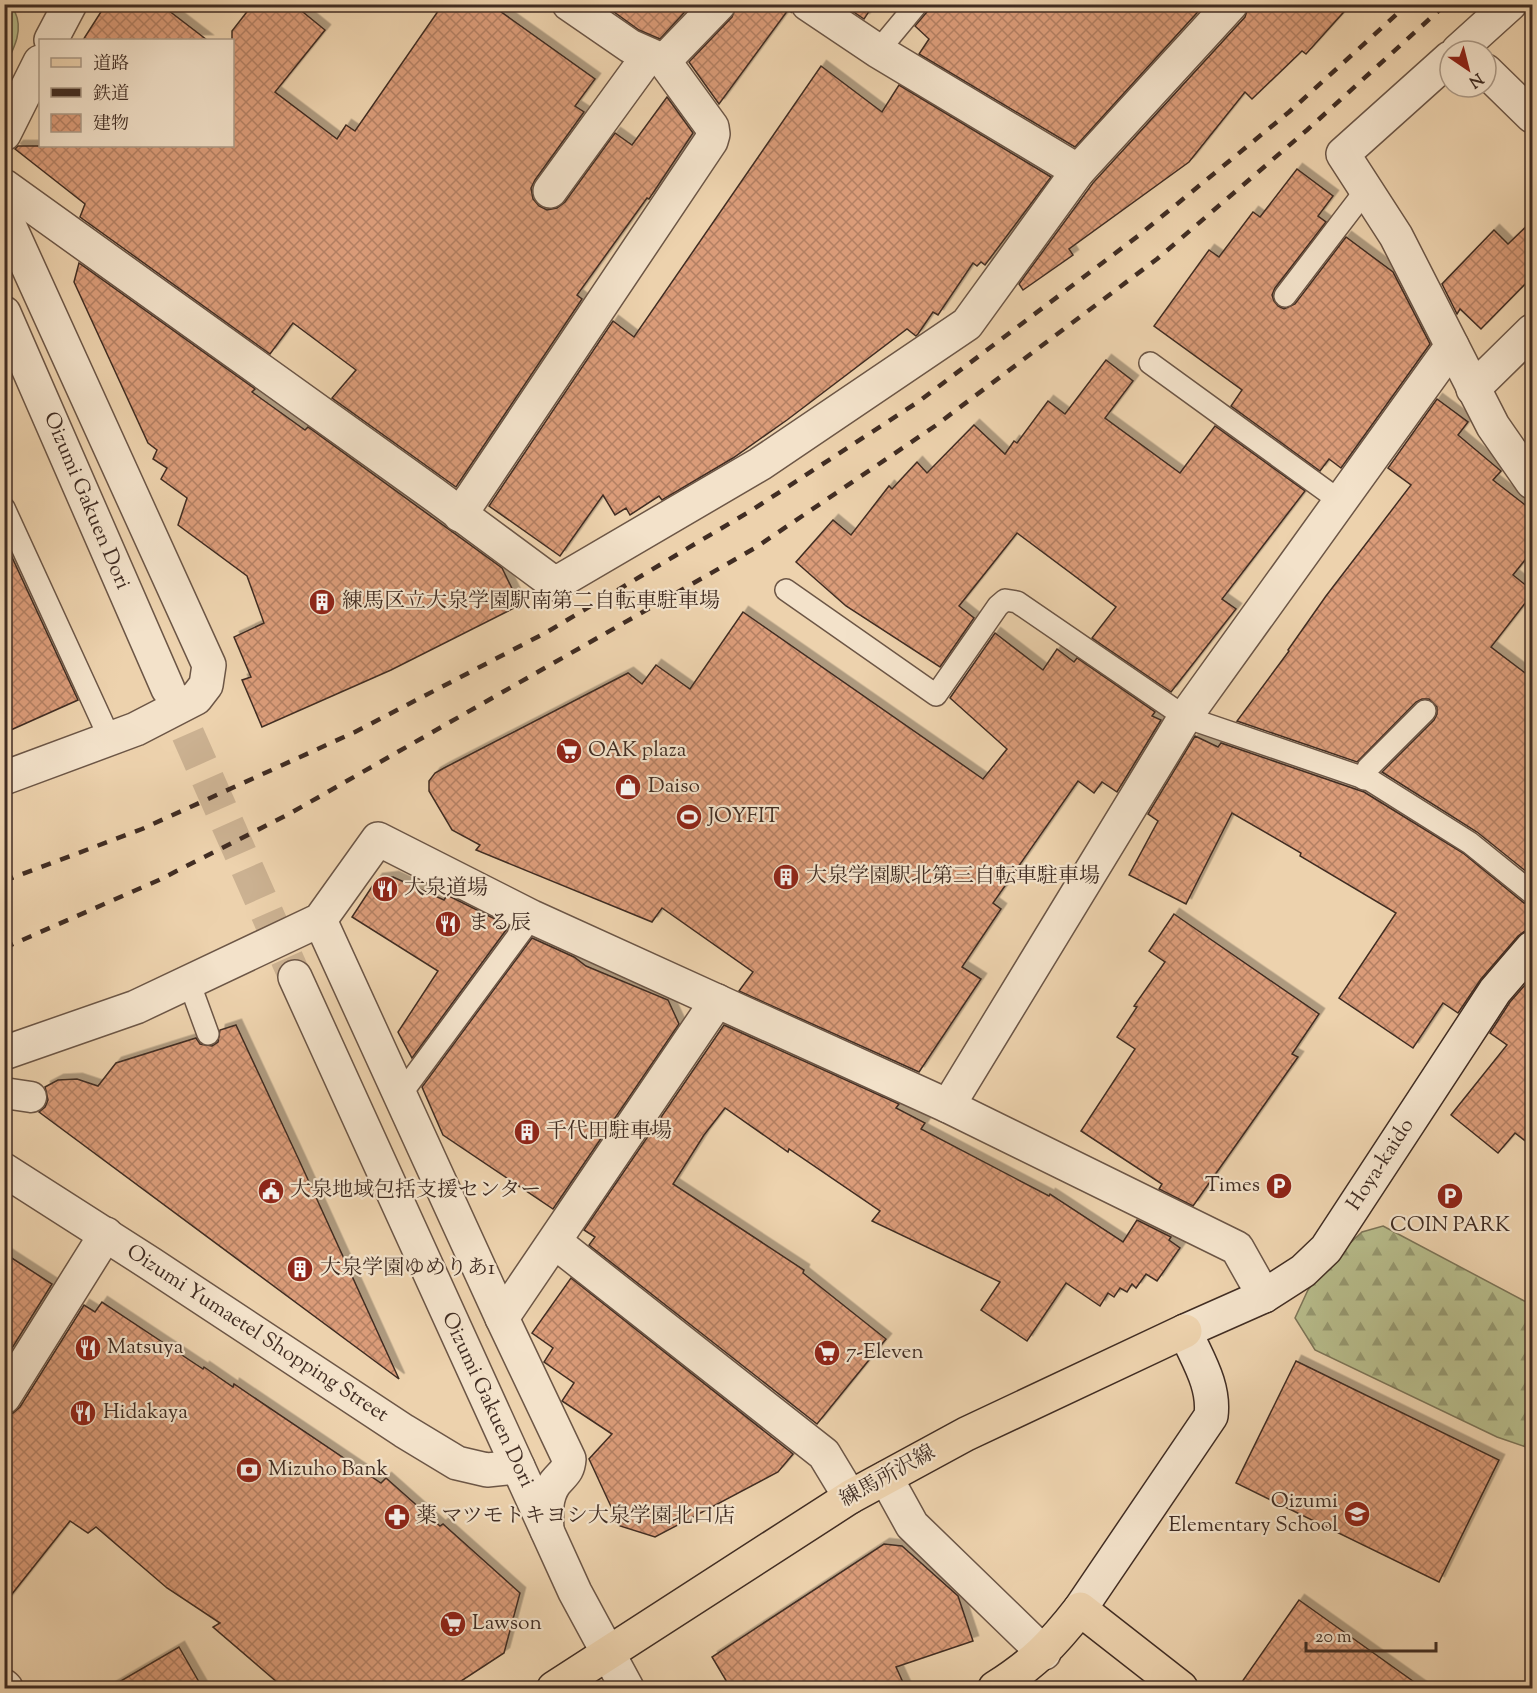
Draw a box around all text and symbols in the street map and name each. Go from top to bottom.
legend [39,39,234,147]
north arrow [1438,39,1498,99]
text: 道路 [93,52,129,78]
text: N [1463,66,1487,92]
text: 鉄道 [93,82,129,108]
text: 建物 [93,112,129,138]
street label: Oizumi Gakuen Dori [35,408,137,594]
building icon: 練馬区立大泉学園駅南第二自転車駐車場 [307,587,337,617]
place label: 練馬区立大泉学園駅南第二自転車駐車場 [342,587,720,617]
supermarket icon: OAK plaza [554,736,584,766]
place label: OAK plaza [588,736,687,766]
shop icon: Daiso [613,772,643,802]
place label: Daiso [648,772,700,802]
sports icon: JOYFIT [674,802,704,832]
place label: JOYFIT [707,802,780,832]
building icon: 大泉学園駅北第三自転車駐車場 [771,862,801,892]
place label: 大泉学園駅北第三自転車駐車場 [806,862,1100,892]
restaurant icon: 大泉道場 [370,874,400,904]
place label: 大泉道場 [404,874,488,904]
restaurant icon: まる辰 [433,909,463,939]
place label: まる辰 [468,909,531,939]
street label: Hoya-kaido [1340,1113,1422,1217]
building icon: 千代田駐車場 [512,1117,542,1147]
place label: 千代田駐車場 [546,1117,672,1147]
place label: Times [1205,1171,1260,1201]
parking icon: Times [1264,1171,1294,1201]
public building icon: 大泉地域包括支援センター [256,1176,286,1206]
place label: 大泉地域包括支援センター [290,1176,541,1206]
parking icon: COIN PARK [1435,1181,1465,1211]
place label: COIN PARK [1390,1211,1510,1241]
street label: Oizumi Yumaetel Shopping Street [120,1238,394,1430]
building icon: 大泉学園ゆめりあ1 [285,1254,315,1284]
place label: 大泉学園ゆめりあ1 [320,1254,495,1284]
street label: Oizumi Gakuen Dori [433,1307,541,1493]
restaurant icon: Matsuya [73,1333,103,1363]
place label: Matsuya [107,1333,184,1363]
supermarket icon: 7-Eleven [812,1338,842,1368]
place label: 7-Eleven [846,1338,924,1368]
restaurant icon: Hidakaya [68,1398,98,1428]
place label: Hidakaya [103,1398,188,1428]
street label: 練馬所沢線 [835,1438,941,1516]
bank icon: Mizuho Bank [234,1455,264,1485]
place label: Mizuho Bank [268,1455,389,1485]
place label: Oizumi Elementary School [1169,1487,1338,1541]
school or university icon: Oizumi Elementary School [1342,1499,1372,1529]
pharmacy icon: 薬 マツモトキヨシ大泉学園北口店 [382,1502,412,1532]
place label: 薬 マツモトキヨシ大泉学園北口店 [416,1502,735,1532]
supermarket icon: Lawson [438,1609,468,1639]
place label: Lawson [472,1609,542,1639]
scale bar [1306,1615,1436,1653]
text: 20 m [1315,1625,1352,1651]

